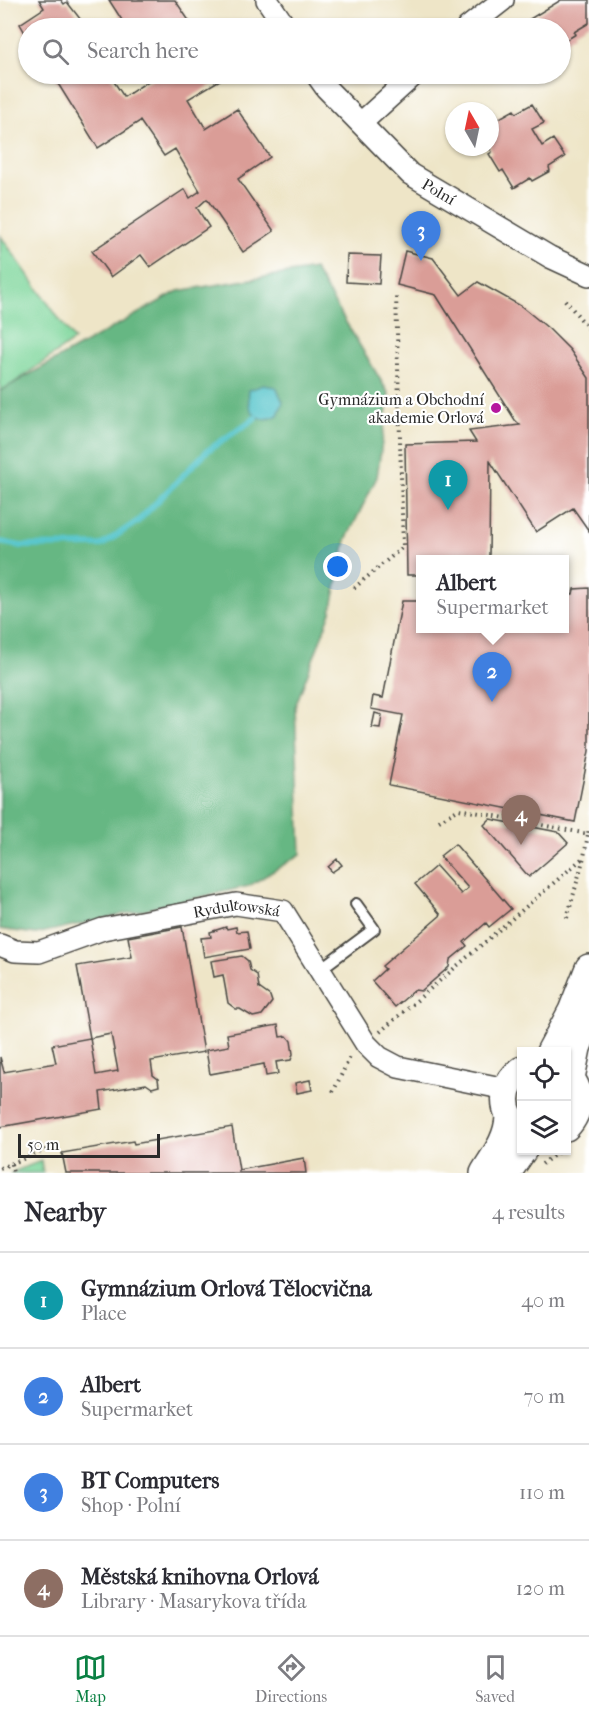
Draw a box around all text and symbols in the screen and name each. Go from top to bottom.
search box [18,18,571,84]
icon: search [39,35,72,68]
text: Search here [87,38,199,64]
north arrow [445,102,499,156]
street label: Polní [418,174,459,209]
pin: 3 [402,212,440,261]
place label: Gymnázium a Obchodní akademie Orlová [318,390,485,427]
marker: Gymnázium a Obchodní akademie Orlová [489,401,503,415]
pin: 1 [428,460,468,510]
your location [323,552,352,581]
popup [416,555,569,633]
text: Albert [436,570,496,596]
text: Supermarket [436,596,549,619]
pin: 2 [472,652,512,702]
pin: 4 [502,796,540,845]
street label: Rydultowská [192,895,282,922]
map controls [517,1047,571,1155]
button: locate [517,1047,571,1101]
button: layers [517,1101,571,1155]
scale bar [18,1131,160,1158]
text: 50 m [27,1135,59,1154]
text: Nearby [24,1197,106,1228]
text: 4 results [492,1201,565,1224]
text: Gymnázium Orlová Tělocvična [81,1276,372,1302]
text: 1 [40,1289,47,1312]
text: 40 m [521,1289,565,1312]
text: Place [81,1302,127,1325]
text: Albert [81,1372,141,1398]
text: 2 [38,1385,49,1408]
text: 70 m [523,1385,565,1408]
text: Supermarket [81,1398,193,1421]
text: BT Computers [81,1468,219,1494]
text: 3 [39,1481,48,1504]
text: 110 m [519,1481,565,1504]
text: Shop · Polní [81,1494,181,1517]
text: Městská knihovna Orlová [81,1564,319,1590]
text: 4 [38,1577,49,1600]
text: 120 m [516,1577,565,1600]
text: Library · Masarykova třída [81,1590,306,1613]
tab: Map [74,1651,107,1706]
tab: Directions [255,1651,327,1706]
tab: Saved [475,1651,515,1706]

